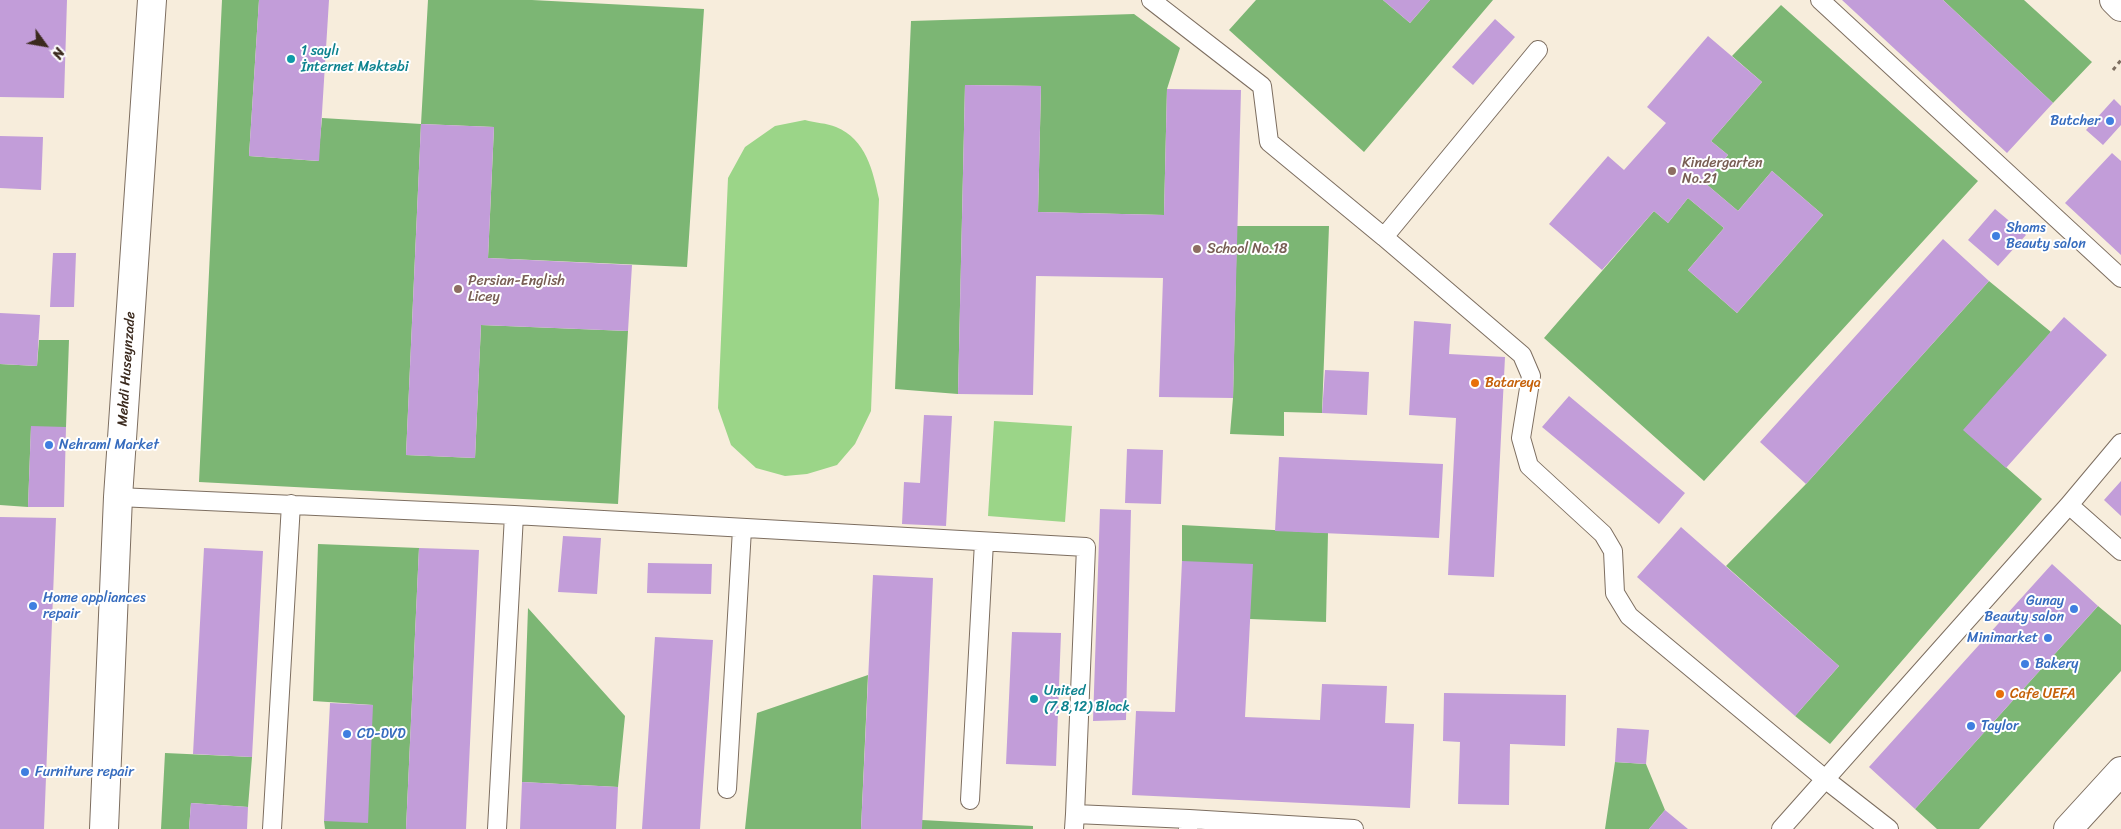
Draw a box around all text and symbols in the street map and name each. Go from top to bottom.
north arrow [20,20,70,70]
text: N [45,42,71,64]
place label: 1 saylı İnternet Məktəbi [301,43,409,75]
marker: 1 saylı İnternet Məktəbi [285,53,297,65]
place label: Butcher [2050,113,2100,129]
marker: Butcher [2104,115,2116,127]
place label: Kindergarten No.21 [1682,155,1762,188]
marker: Kindergarten No.21 [1666,165,1678,177]
place label: Shams Beauty salon [2006,220,2086,252]
marker: Shams Beauty salon [1990,230,2002,242]
place label: School No.18 [1207,241,1287,257]
marker: School No.18 [1191,243,1203,255]
place label: Persian-English Licey [468,273,565,306]
marker: Persian-English Licey [452,283,464,295]
street label: Mehdi Huseynzade [115,311,139,427]
place label: Batareya [1485,375,1541,391]
marker: Batareya [1469,377,1481,389]
place label: Nehraml Market [59,437,159,453]
marker: Nehraml Market [43,439,55,451]
place label: Home appliances repair [43,590,146,622]
place label: Gunay Beauty salon [1984,593,2064,626]
marker: Home appliances repair [27,600,39,612]
marker: Gunay Beauty salon [2068,603,2080,615]
place label: Minimarket [1967,630,2038,646]
marker: Minimarket [2042,632,2054,644]
place label: Bakery [2035,656,2078,672]
marker: Bakery [2019,658,2031,670]
place label: United (7,8,12) Block [1044,683,1130,716]
place label: Cafe UEFA [2010,686,2075,702]
marker: Cafe UEFA [1994,688,2006,700]
marker: United (7,8,12) Block [1028,693,1040,705]
place label: Taylor [1981,718,2019,734]
marker: Taylor [1965,720,1977,732]
place label: CD-DVD [357,726,406,742]
marker: CD-DVD [341,728,353,740]
place label: Furniture repair [35,764,134,780]
marker: Furniture repair [19,766,31,778]

